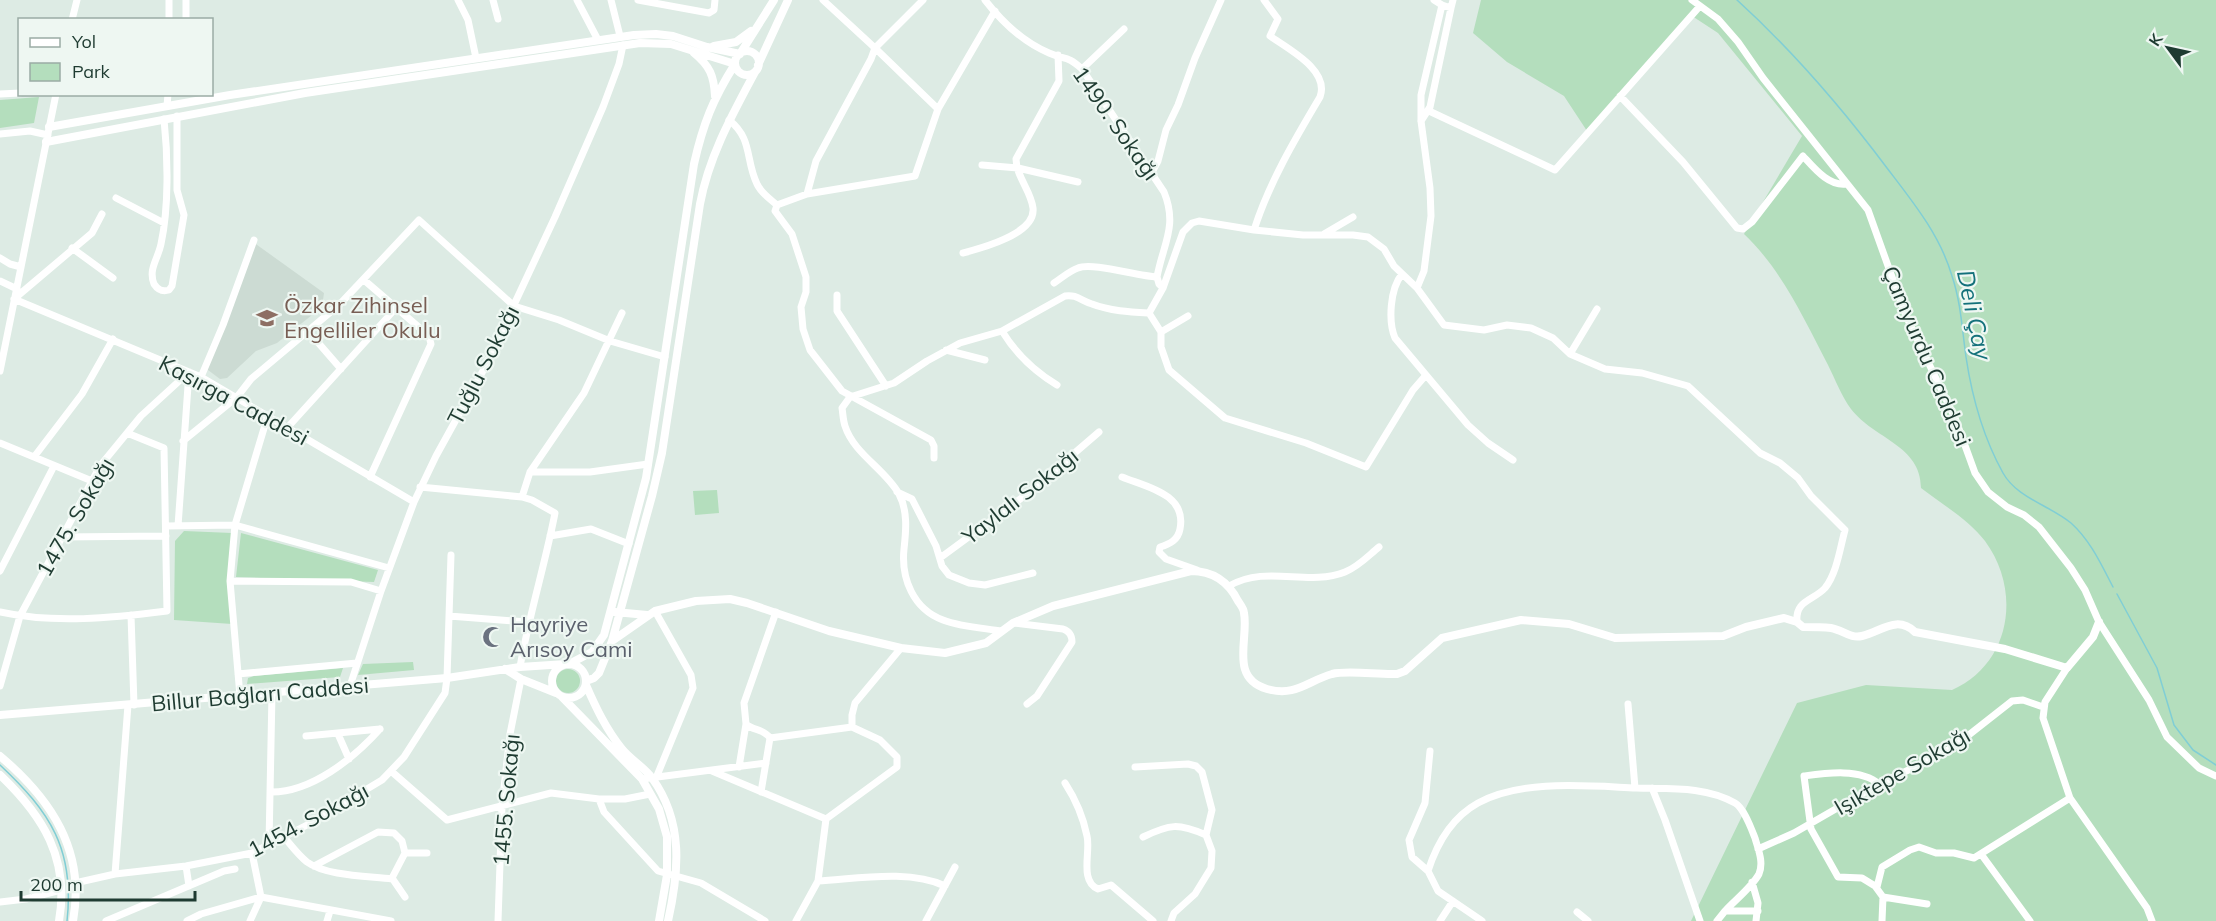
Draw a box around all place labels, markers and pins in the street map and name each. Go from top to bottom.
place label: Özkar Zihinsel Engelliler Okulu [284,291,441,344]
school or university icon: Özkar Zihinsel Engelliler Okulu [255,306,279,330]
place label: Hayriye Arısoy Cami [510,610,633,663]
mosque icon: Hayriye Arısoy Cami [481,625,505,649]

